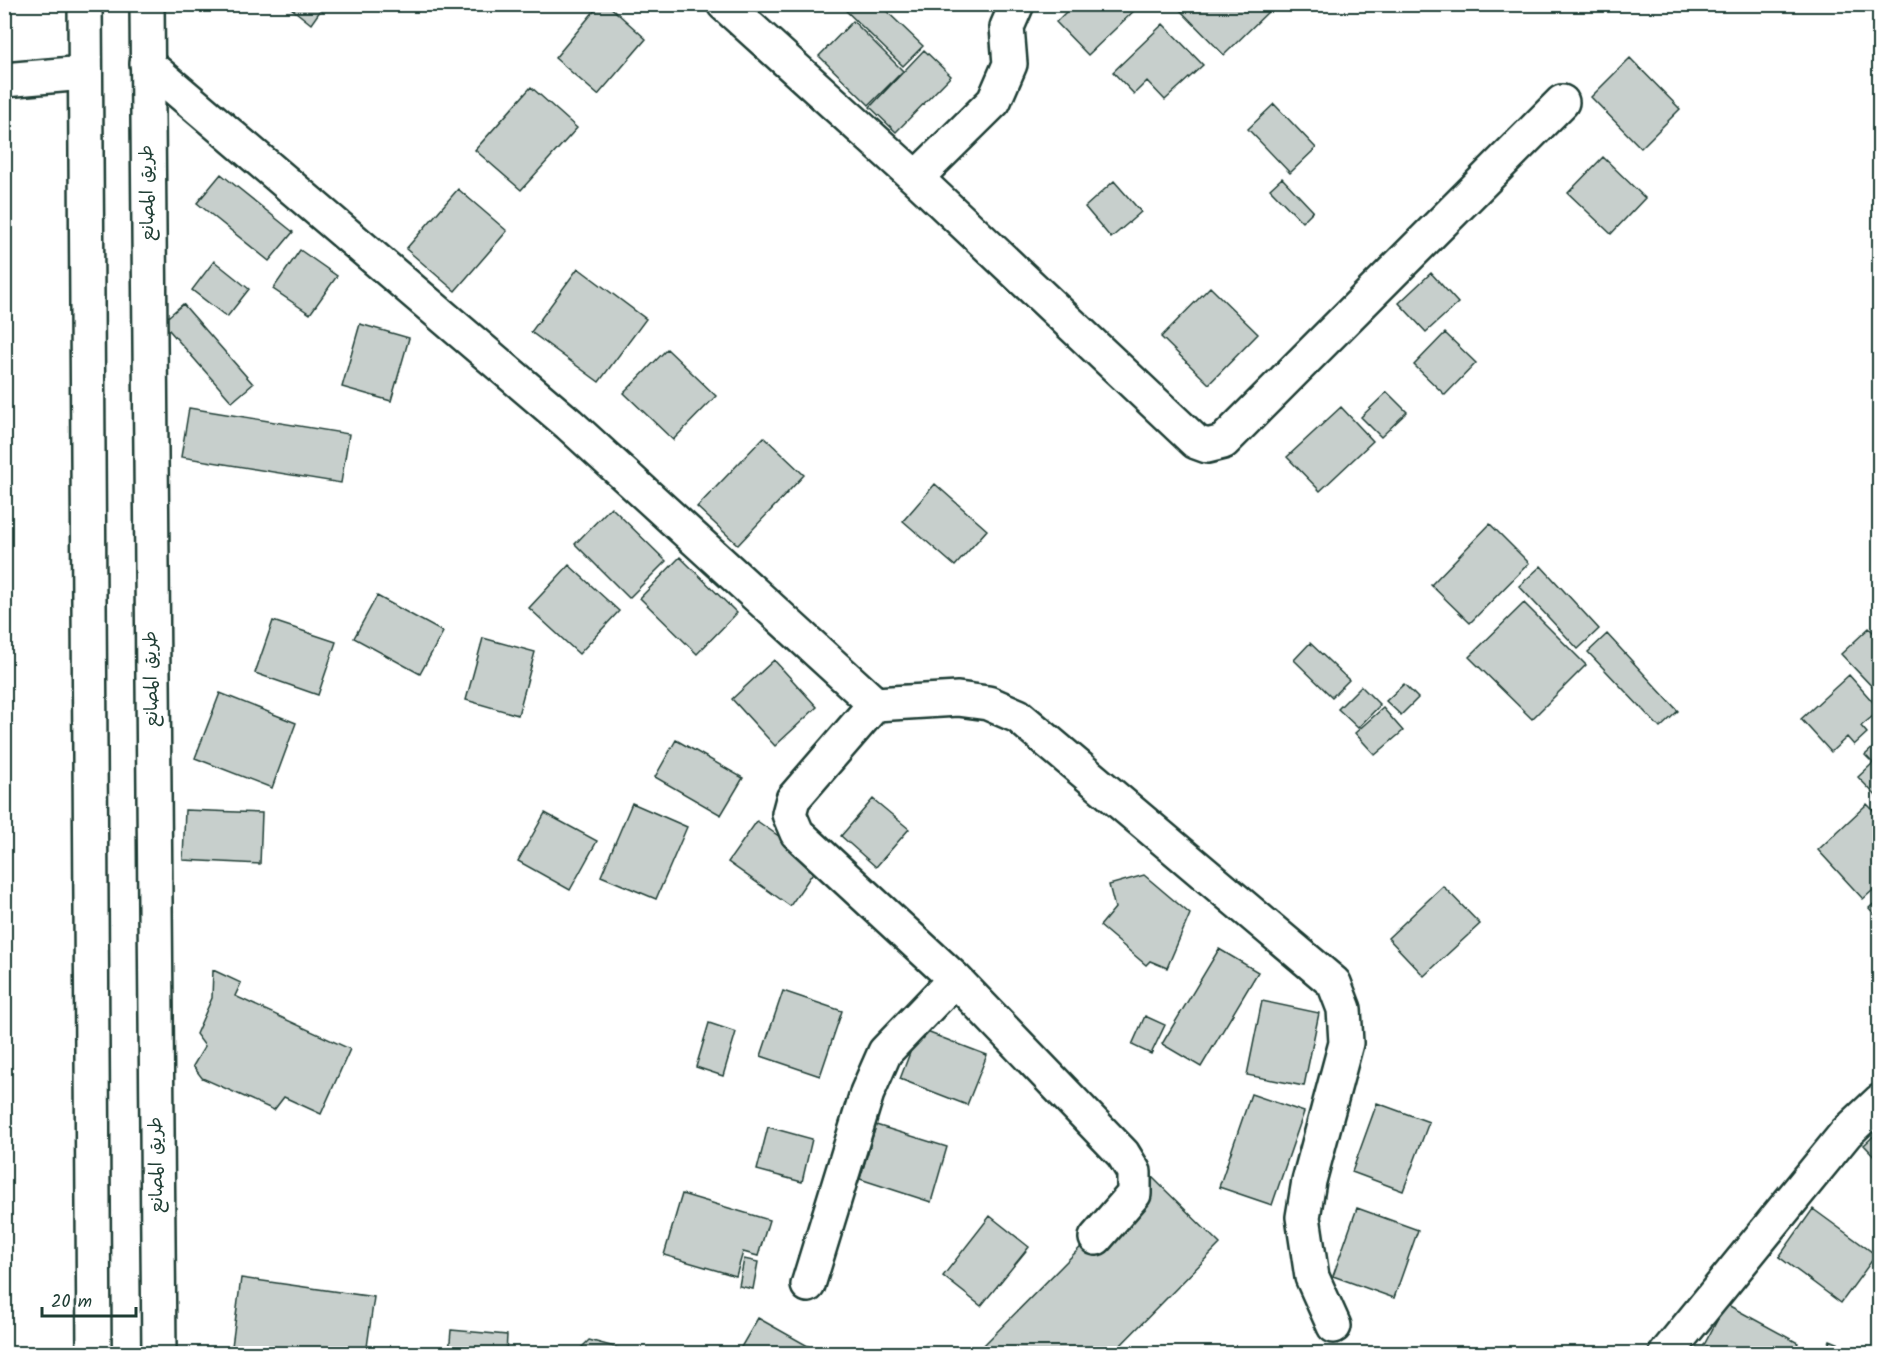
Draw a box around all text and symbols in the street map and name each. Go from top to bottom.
street label: طريق المصانع [133,145,163,241]
street label: طريق المصانع [137,631,167,727]
street label: طريق المصانع [142,1117,172,1213]
scale bar [42,1280,136,1318]
text: 20 m [51,1288,92,1317]

